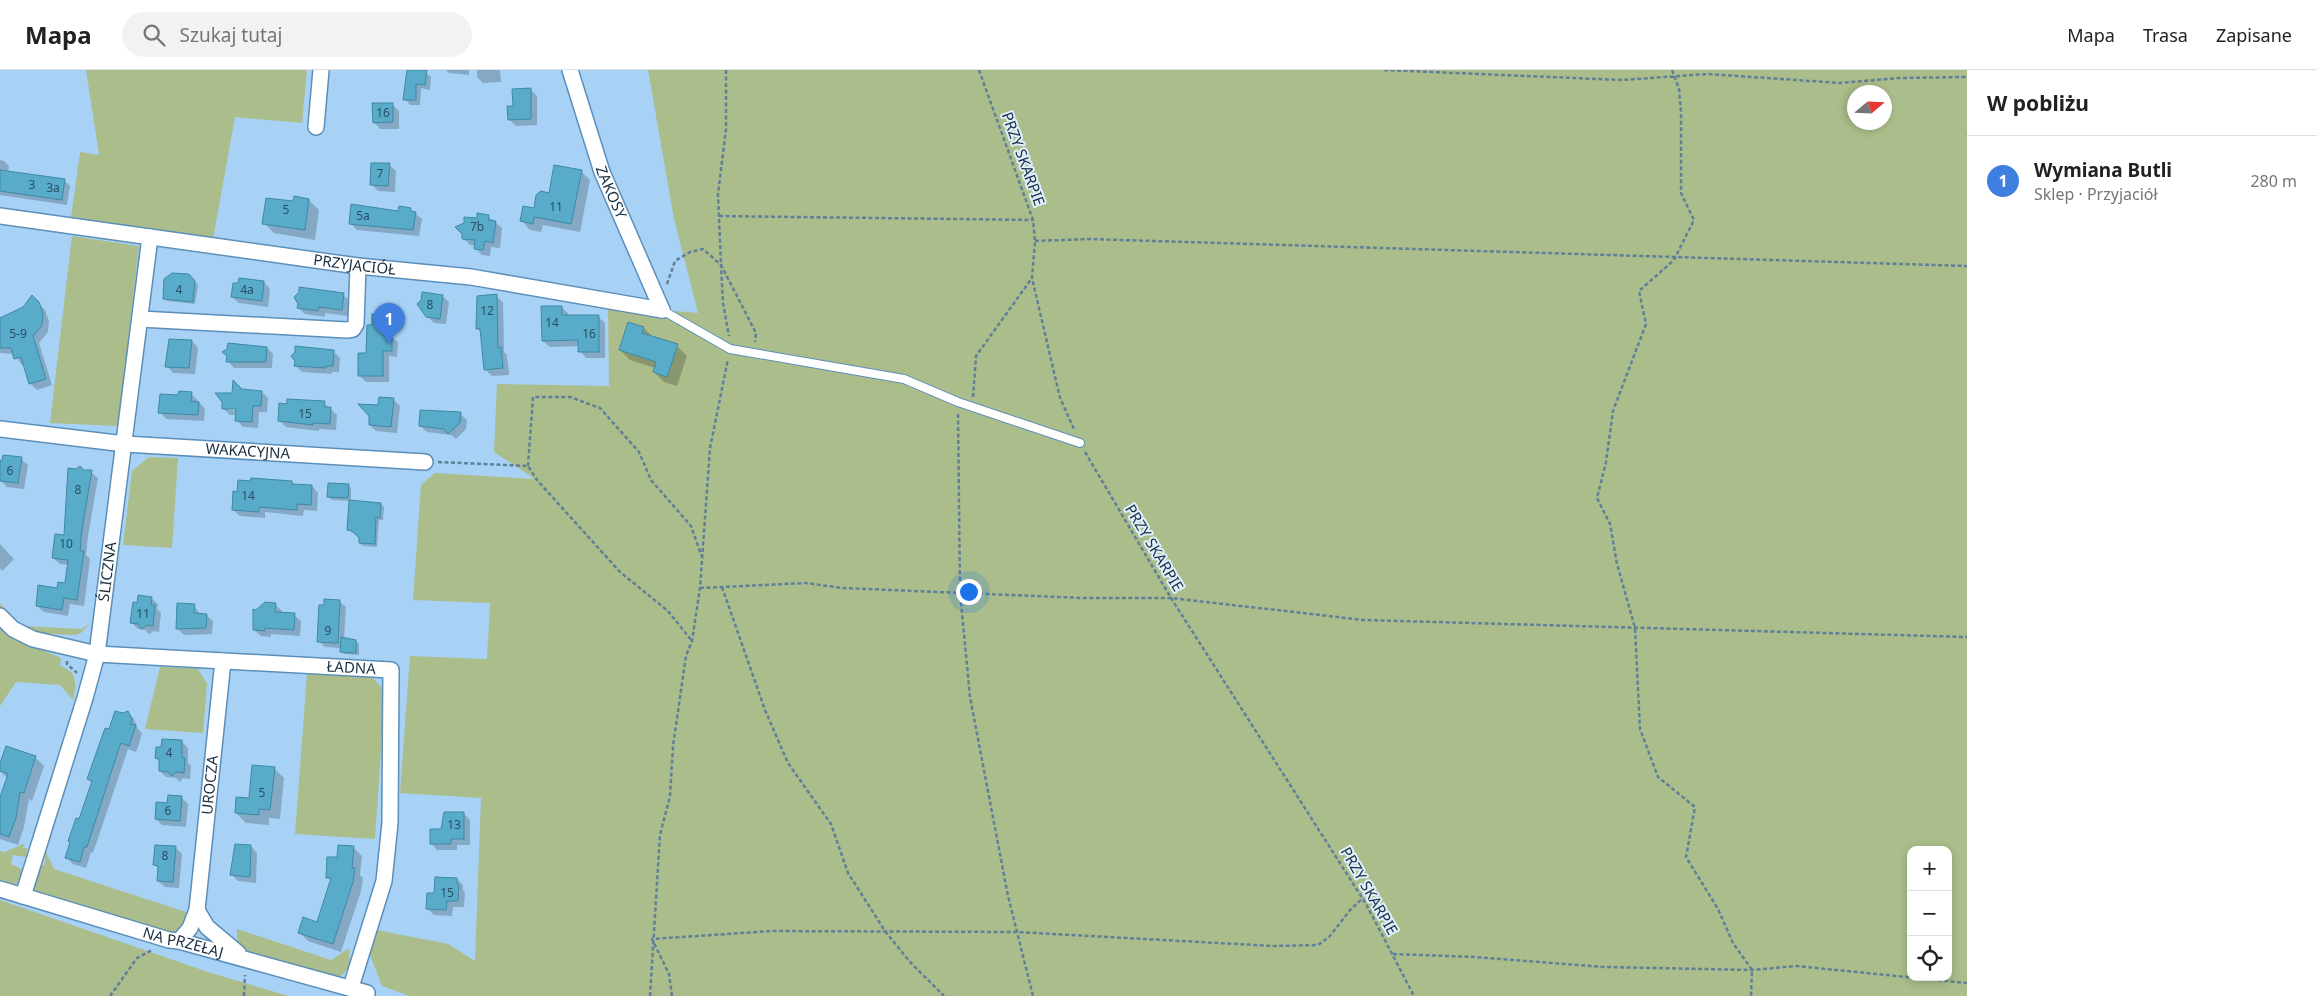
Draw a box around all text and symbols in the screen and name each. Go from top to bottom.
search box [122,12,472,57]
text: Mapa [25,18,92,51]
icon: search [140,21,168,49]
text: Szukaj tutaj [180,22,282,48]
text: Mapa [2067,23,2115,47]
text: Trasa [2143,23,2188,47]
text: Zapisane [2216,23,2292,47]
north arrow [1847,85,1892,130]
text: W pobliżu [1987,89,2089,117]
house number: 16 [376,104,390,121]
street label: PRZY SKARPIE [998,109,1050,208]
text: Wymiana Butli [2034,157,2172,183]
street label: ZAKOSY [592,163,632,222]
house number: 7 [377,165,384,182]
text: 1 [1998,170,2008,192]
text: 280 m [2250,170,2297,192]
house number: 3 [29,176,36,193]
house number: 3a [46,179,60,196]
text: Sklep · Przyjaciół [2034,183,2158,205]
house number: 11 [549,198,563,215]
house number: 5 [283,201,290,218]
house number: 5a [356,207,370,224]
house number: 7b [470,218,484,235]
street label: PRZYJACIÓŁ [312,249,397,279]
house number: 4 [176,281,183,298]
house number: 4a [240,281,254,298]
house number: 8 [427,296,434,313]
house number: 12 [480,302,494,319]
pin: 1 [373,303,405,344]
house number: 14 [545,314,559,331]
house number: 5-9 [9,325,27,342]
house number: 16 [582,325,596,342]
house number: 15 [298,405,312,422]
street label: WAKACYJNA [205,438,291,463]
house number: 6 [7,462,14,479]
house number: 8 [75,481,82,498]
house number: 14 [241,487,255,504]
street label: PRZY SKARPIE [1121,500,1189,595]
house number: 10 [59,535,73,552]
street label: ŚLICZNA [93,540,120,603]
your location [956,579,982,605]
house number: 11 [136,605,150,622]
house number: 9 [325,622,332,639]
street label: ŁADNA [326,656,377,678]
house number: 4 [166,744,173,761]
street label: UROCZA [196,754,222,816]
house number: 5 [259,784,266,801]
house number: 6 [165,802,172,819]
house number: 13 [447,816,461,833]
street label: PRZY SKARPIE [1337,843,1403,938]
map controls [1907,846,1952,981]
button: + [1907,846,1952,891]
house number: 8 [162,847,169,864]
house number: 15 [440,884,454,901]
button: − [1907,891,1952,936]
street label: NA PRZEŁAJ [141,922,226,962]
button: locate [1907,936,1952,981]

